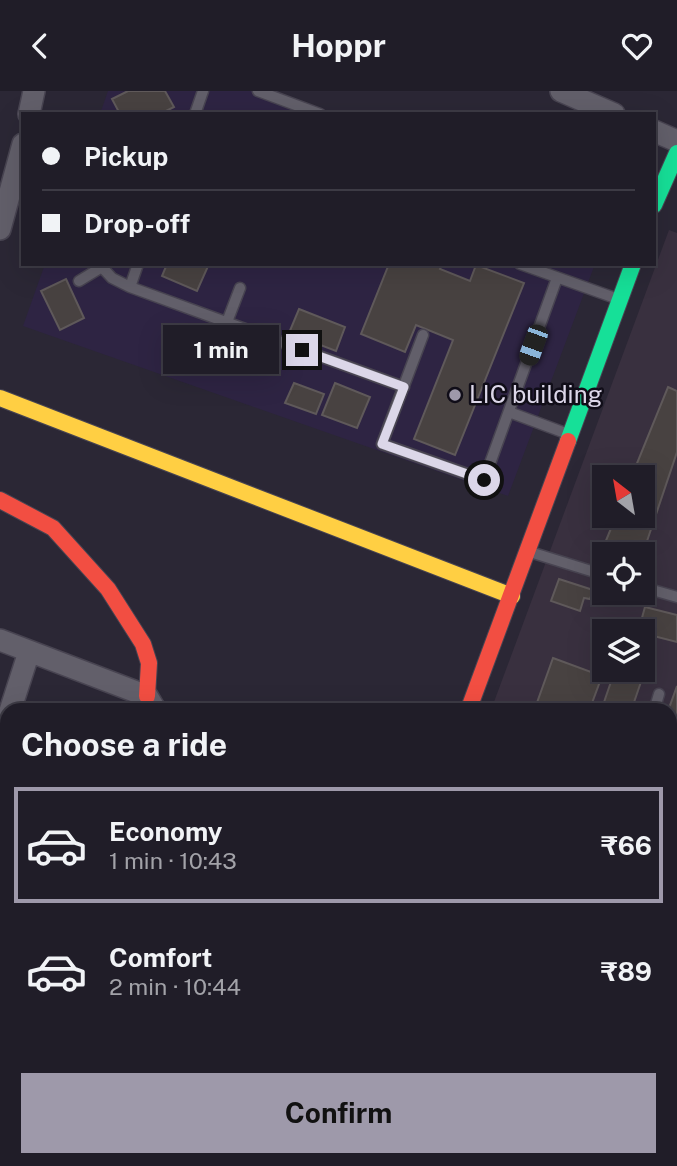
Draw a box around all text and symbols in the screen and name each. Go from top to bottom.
icon: back [21,27,59,65]
text: Hoppr [291,27,386,64]
icon: heart [618,27,656,65]
text: Pickup [84,141,168,172]
text: Drop-off [84,208,190,239]
car [516,322,551,368]
callout: 1 min [162,325,278,375]
route end [286,334,318,366]
text: 1 min [193,336,249,363]
place label: LIC building [469,380,603,408]
marker: LIC building [447,387,463,403]
route start [468,464,500,496]
north arrow [592,465,654,529]
map controls [592,465,655,682]
button: locate [592,542,655,605]
button: layers [592,619,655,682]
text: Choose a ride [21,726,227,763]
icon: car [25,814,88,877]
text: Economy [109,816,222,847]
text: ₹66 [601,830,652,861]
text: 1 min · 10:43 [109,847,237,874]
icon: car [25,940,88,1003]
text: Comfort [109,942,212,973]
text: ₹89 [601,956,652,987]
text: 2 min · 10:44 [109,973,241,1000]
button: Confirm [21,1073,656,1153]

